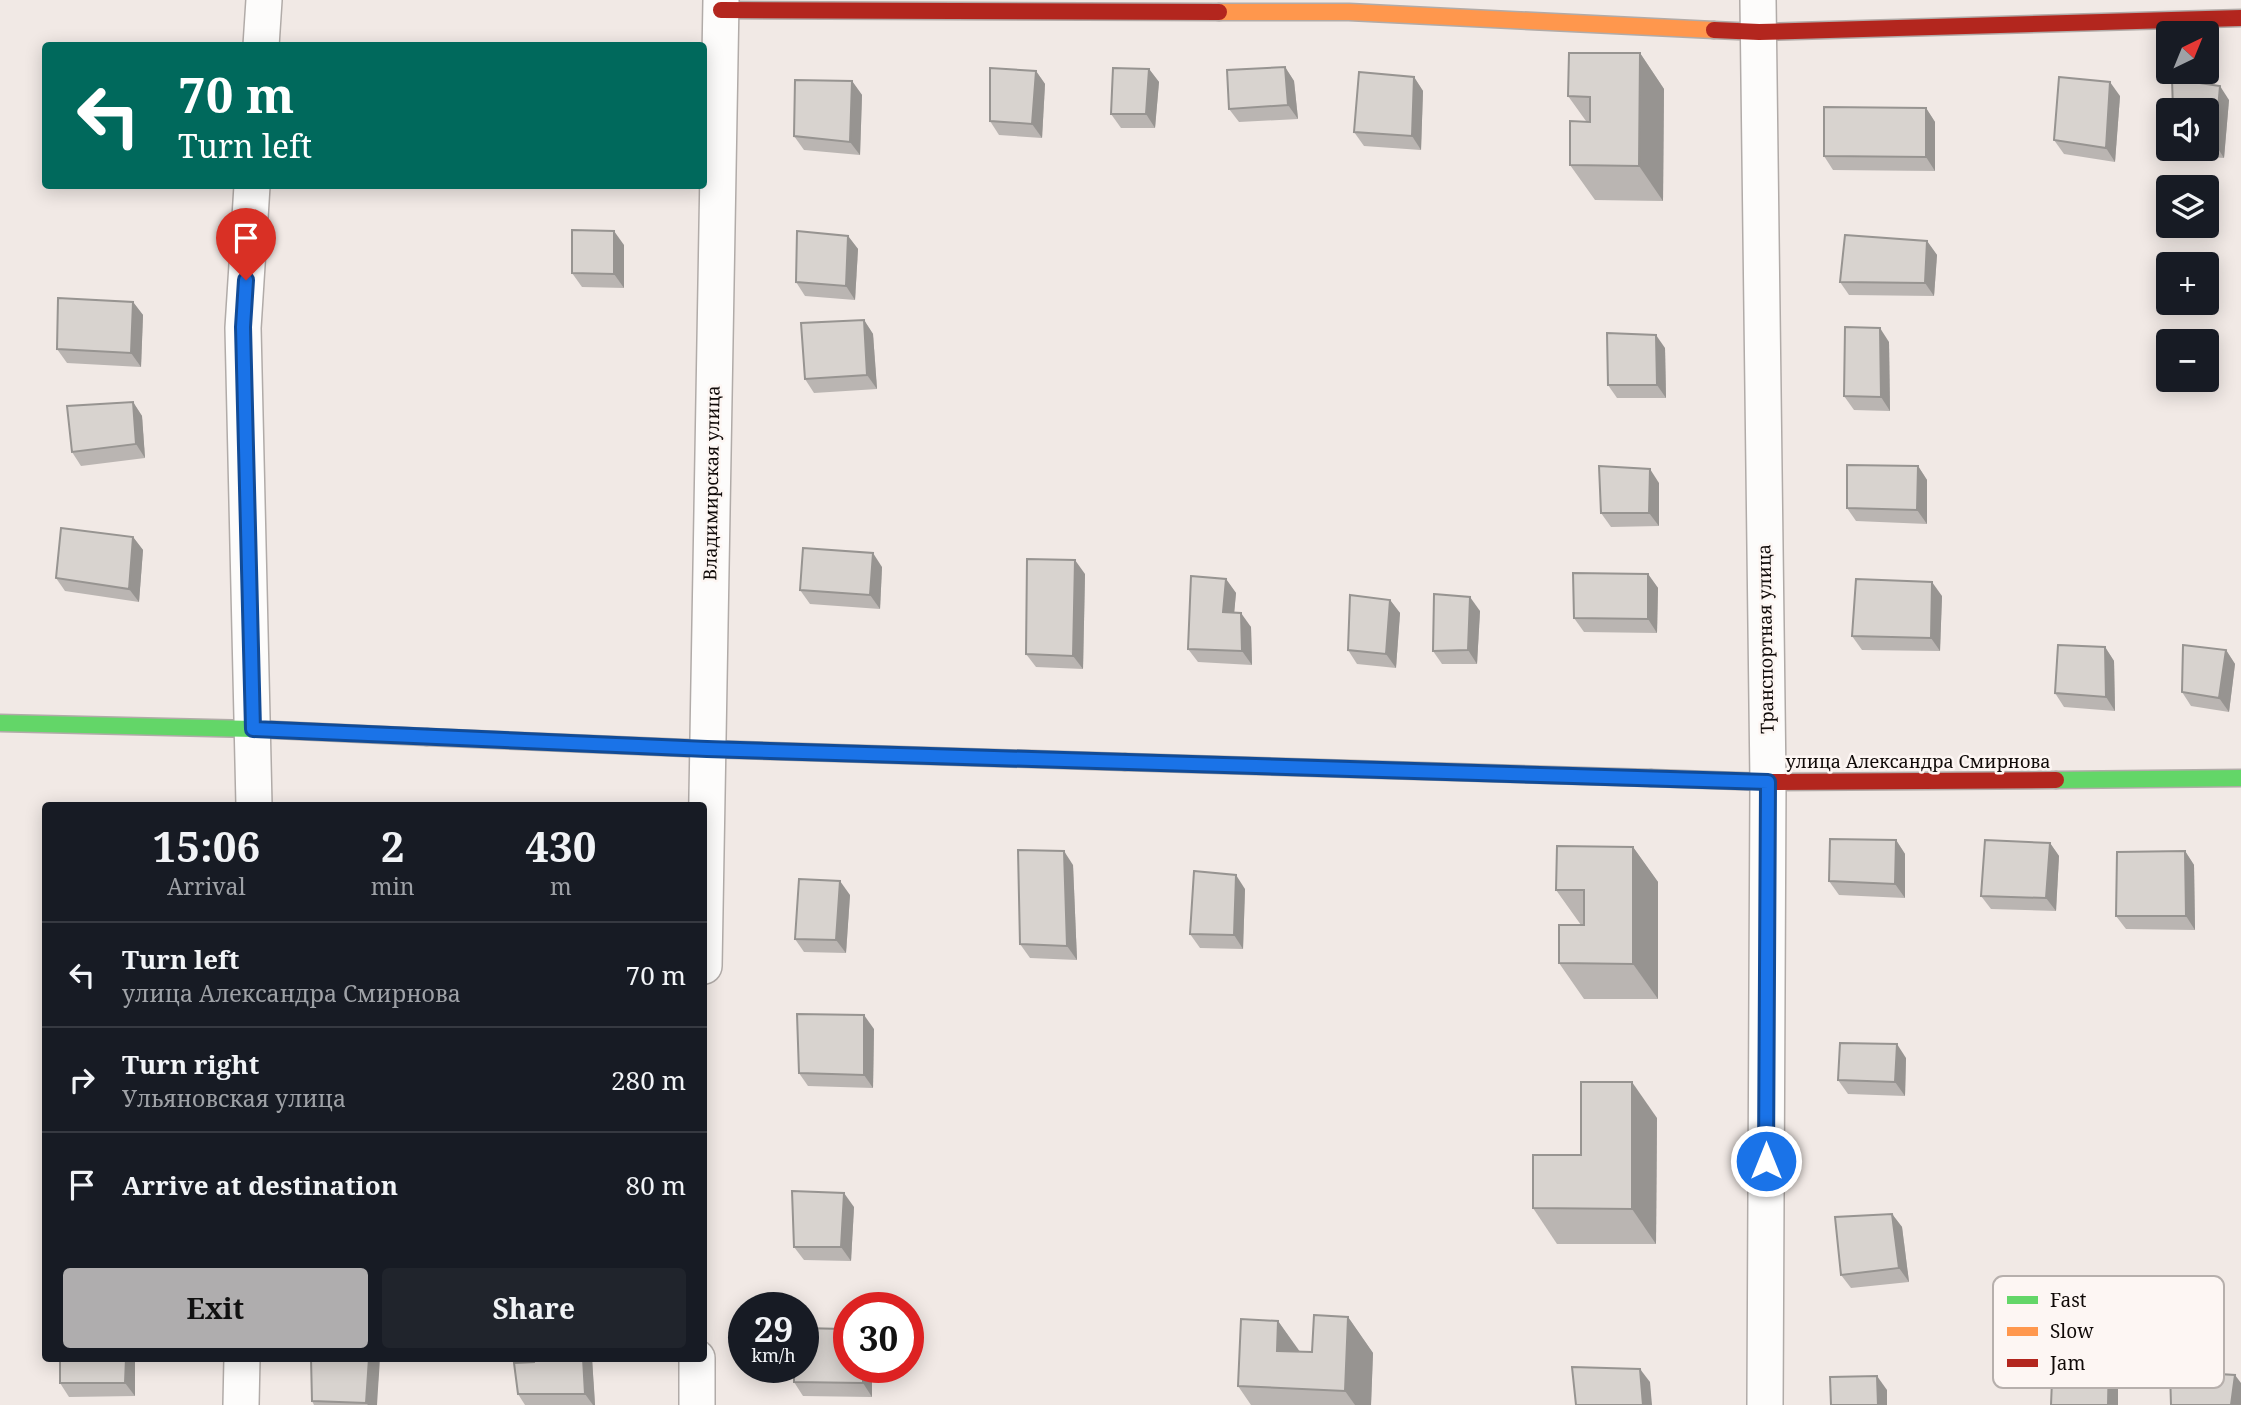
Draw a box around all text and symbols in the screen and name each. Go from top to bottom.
north arrow [2156,21,2219,84]
map controls [2156,21,2219,392]
text: 70 m [178,61,294,127]
icon: left [63,70,154,161]
button: sound [2156,98,2219,161]
text: Turn left [178,124,312,167]
button: layers [2156,175,2219,238]
pin [216,208,276,280]
icon: arrive [227,219,265,257]
button: + [2156,252,2219,315]
button: − [2156,329,2219,392]
street label: Владимирская улица [697,385,725,581]
street label: Транспортная улица [1751,544,1779,734]
street label: улица Александра Смирнова [1785,749,2051,773]
text: 15:06 [153,817,260,874]
text: 2 [381,817,405,874]
text: 430 [525,817,596,874]
text: Arrival [167,870,246,902]
text: min [371,870,415,902]
text: m [550,870,572,902]
text: Turn left [122,941,239,977]
icon: left [63,956,101,994]
text: 70 m [626,957,686,993]
text: улица Александра Смирнова [122,977,461,1009]
text: Turn right [122,1046,259,1082]
icon: right [63,1061,101,1099]
text: 280 m [611,1062,686,1098]
text: Ульяновская улица [122,1082,346,1114]
position arrow [1729,1124,1803,1198]
icon: arrive [63,1166,101,1204]
text: Arrive at destination [122,1167,398,1203]
text: 80 m [626,1167,686,1203]
button: Exit [63,1268,368,1348]
button: Share [382,1268,686,1348]
legend [1993,1276,2224,1388]
text: Fast [2050,1287,2087,1313]
speed limit sign: 30 [833,1292,924,1383]
text: 29 [754,1305,793,1352]
text: Slow [2050,1318,2094,1344]
text: km/h [751,1343,796,1367]
text: Jam [2049,1350,2085,1376]

